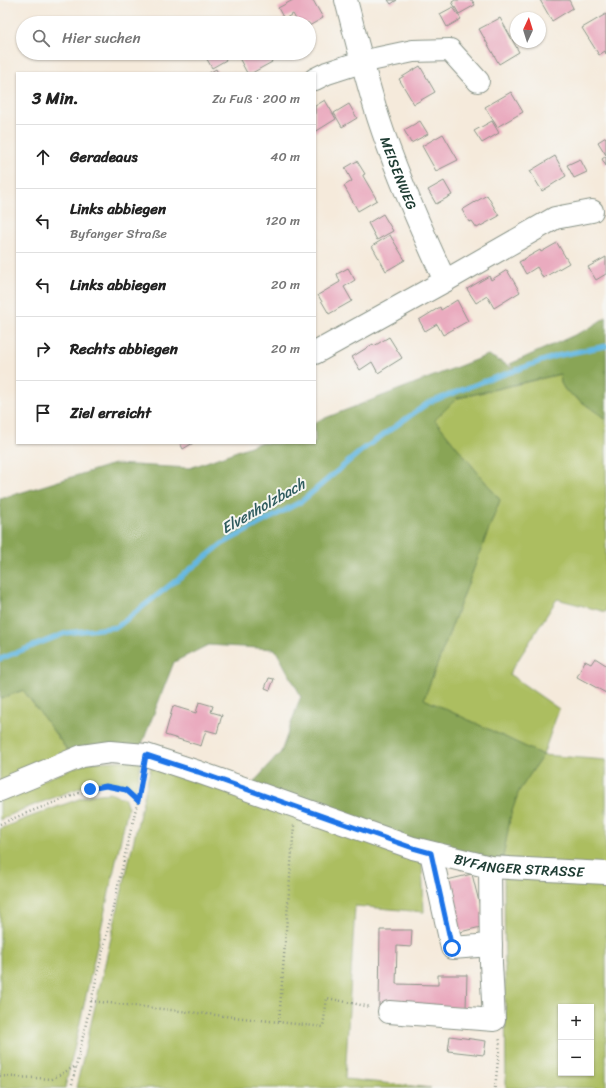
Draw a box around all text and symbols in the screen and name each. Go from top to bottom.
north arrow [510,12,546,48]
search box [16,16,316,60]
text: Hier suchen [62,25,141,51]
icon: search [30,27,52,49]
text: 3 Min. [32,83,79,113]
text: Zu Fuß · 200 m [212,87,300,110]
street label: MEISENWEG [373,133,424,214]
text: Geradeaus [70,144,138,170]
text: 40 m [270,145,300,168]
icon: ahead [32,146,54,168]
text: Links abbiegen [70,196,166,222]
text: 120 m [265,209,300,232]
icon: left [32,210,54,232]
text: Byfanger Straße [70,222,167,245]
text: Links abbiegen [70,272,166,298]
text: 20 m [271,273,300,296]
icon: left [32,274,54,296]
text: Rechts abbiegen [70,336,178,362]
text: 20 m [271,337,300,360]
icon: right [32,338,54,360]
text: Ziel erreicht [70,400,151,426]
icon: arrive [32,402,54,424]
water label: Elvenholzbach [216,471,311,541]
route end [81,780,99,798]
street label: BYFANGER STRASSE [451,846,586,884]
route start [443,939,461,957]
map controls [558,1004,594,1076]
button: + [558,1004,594,1040]
button: − [558,1040,594,1076]

